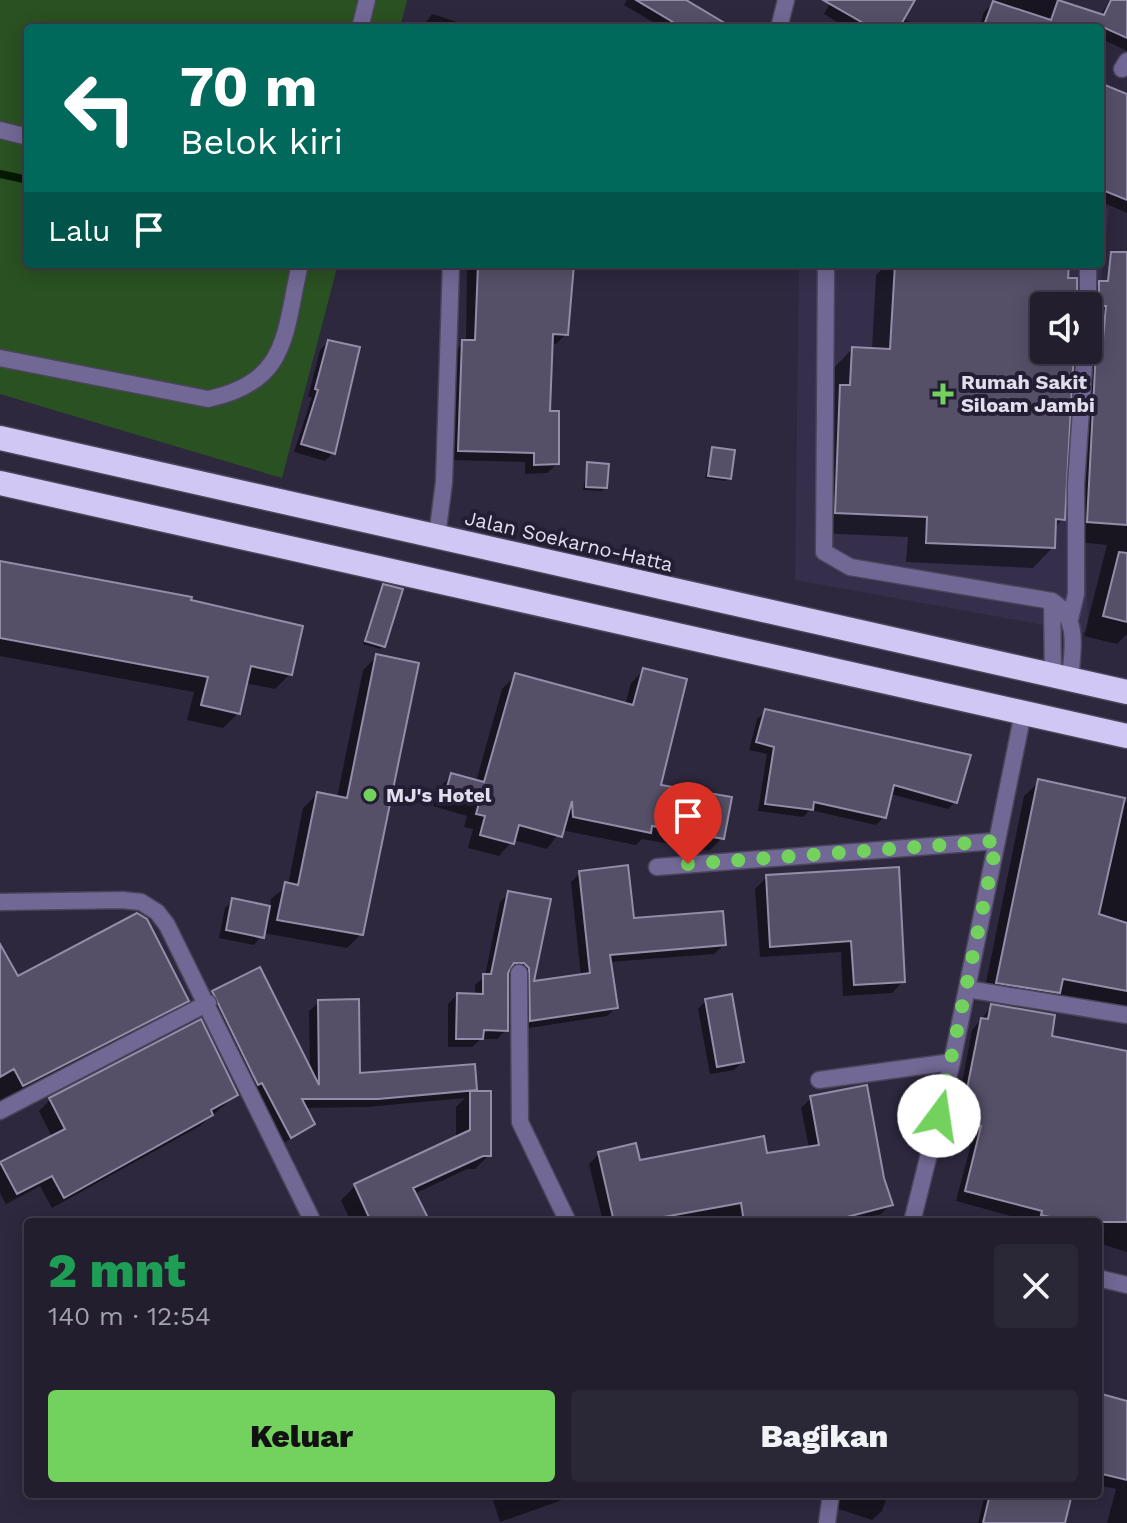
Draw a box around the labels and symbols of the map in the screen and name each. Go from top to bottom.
place label: Rumah Sakit Siloam Jambi [961,370,1095,417]
marker: Rumah Sakit Siloam Jambi [932,383,954,405]
street label: Jalan Soekarno-Hatta [463,505,675,577]
pin [654,782,722,864]
place label: MJ's Hotel [386,783,492,807]
marker: MJ's Hotel [361,786,379,804]
position arrow [897,1074,981,1158]

